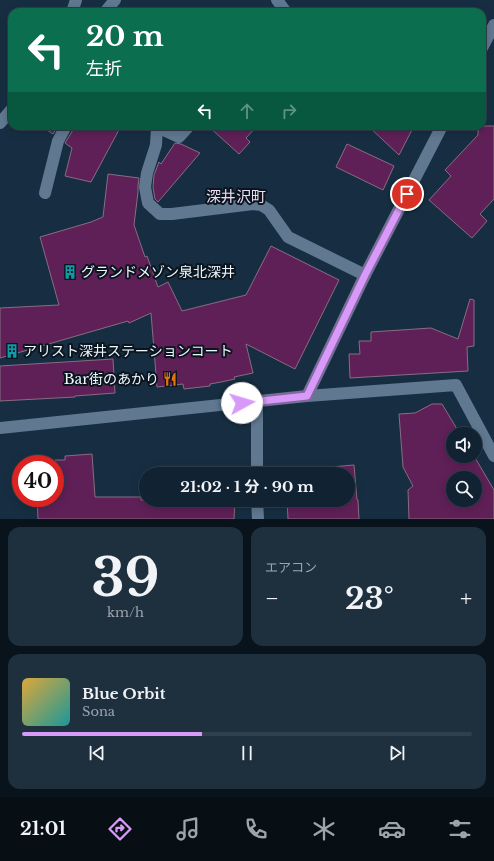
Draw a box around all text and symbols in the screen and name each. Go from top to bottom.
text: 20 m [86,19,164,54]
icon: left [20,24,72,76]
text: 左折 [86,58,122,80]
icon: left [194,100,216,122]
icon: ahead [236,100,258,122]
icon: right [278,100,300,122]
pin [390,177,424,211]
icon: arrive [396,183,418,205]
district label: 深井沢町 [206,187,266,206]
place label: グランドメゾン泉北深井 [81,263,235,281]
building icon: グランドメゾン泉北深井 [62,264,78,280]
place label: アリスト深井ステーションコート [23,342,233,360]
building icon: アリスト深井ステーションコート [4,343,20,359]
place label: Bar街のあかり [64,370,159,388]
restaurant icon: Bar街のあかり [162,371,178,387]
position arrow [221,382,263,424]
map controls [446,427,482,507]
button: sound [446,427,482,463]
speed limit sign: 40 [12,455,64,507]
button: search [446,471,482,507]
text: 21:02 · 1 分 · 90 m [180,477,314,496]
text: 39 [91,546,160,610]
text: エアコン [265,559,317,576]
text: 23° [345,580,394,617]
text: − [265,585,279,612]
text: + [460,585,472,612]
text: km/h [107,604,144,621]
text: Blue Orbit [82,684,165,703]
text: Sona [82,703,115,720]
icon: previous [86,742,108,764]
icon: pause [236,742,258,764]
icon: next [386,742,408,764]
icon: directions [106,815,134,843]
icon: music [174,815,202,843]
icon: phone [242,815,270,843]
icon: climate [310,815,338,843]
icon: car [378,815,406,843]
icon: filters [446,815,474,843]
text: 21:01 [20,818,66,840]

